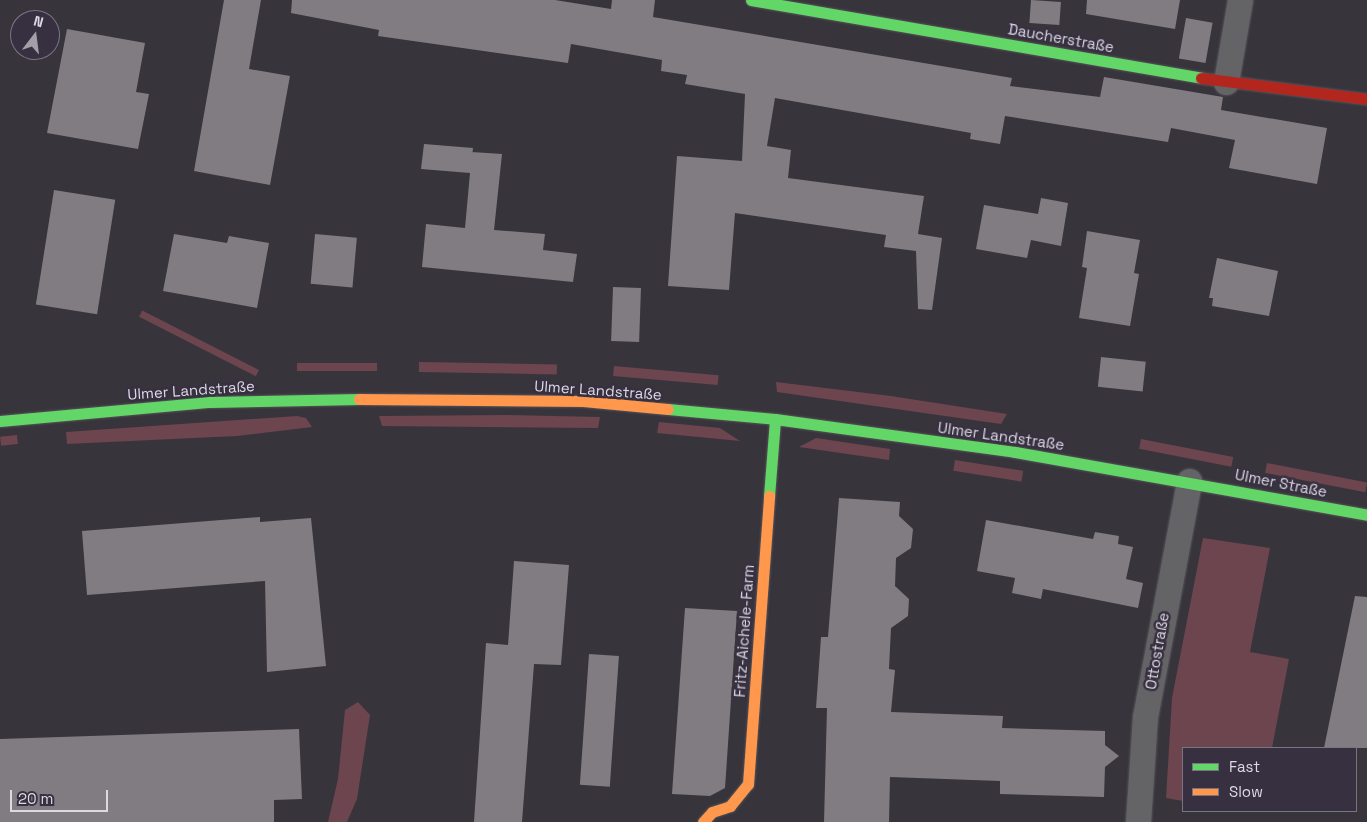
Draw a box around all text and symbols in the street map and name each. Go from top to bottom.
north arrow [10,10,60,60]
text: N [32,12,45,31]
street label: Daucherstraße [1007,20,1115,56]
street label: Ulmer Landstraße [127,377,255,403]
street label: Ulmer Landstraße [534,377,662,403]
street label: Ulmer Landstraße [937,418,1065,454]
street label: Ulmer Straße [1233,465,1329,501]
street label: Fritz-Aichele-Farm [730,564,758,698]
street label: Ottostraße [1141,611,1173,691]
legend [1182,747,1357,812]
text: Fast [1229,757,1260,776]
scale bar [12,780,110,812]
text: Slow [1229,782,1263,801]
text: 20 m [18,789,53,808]

